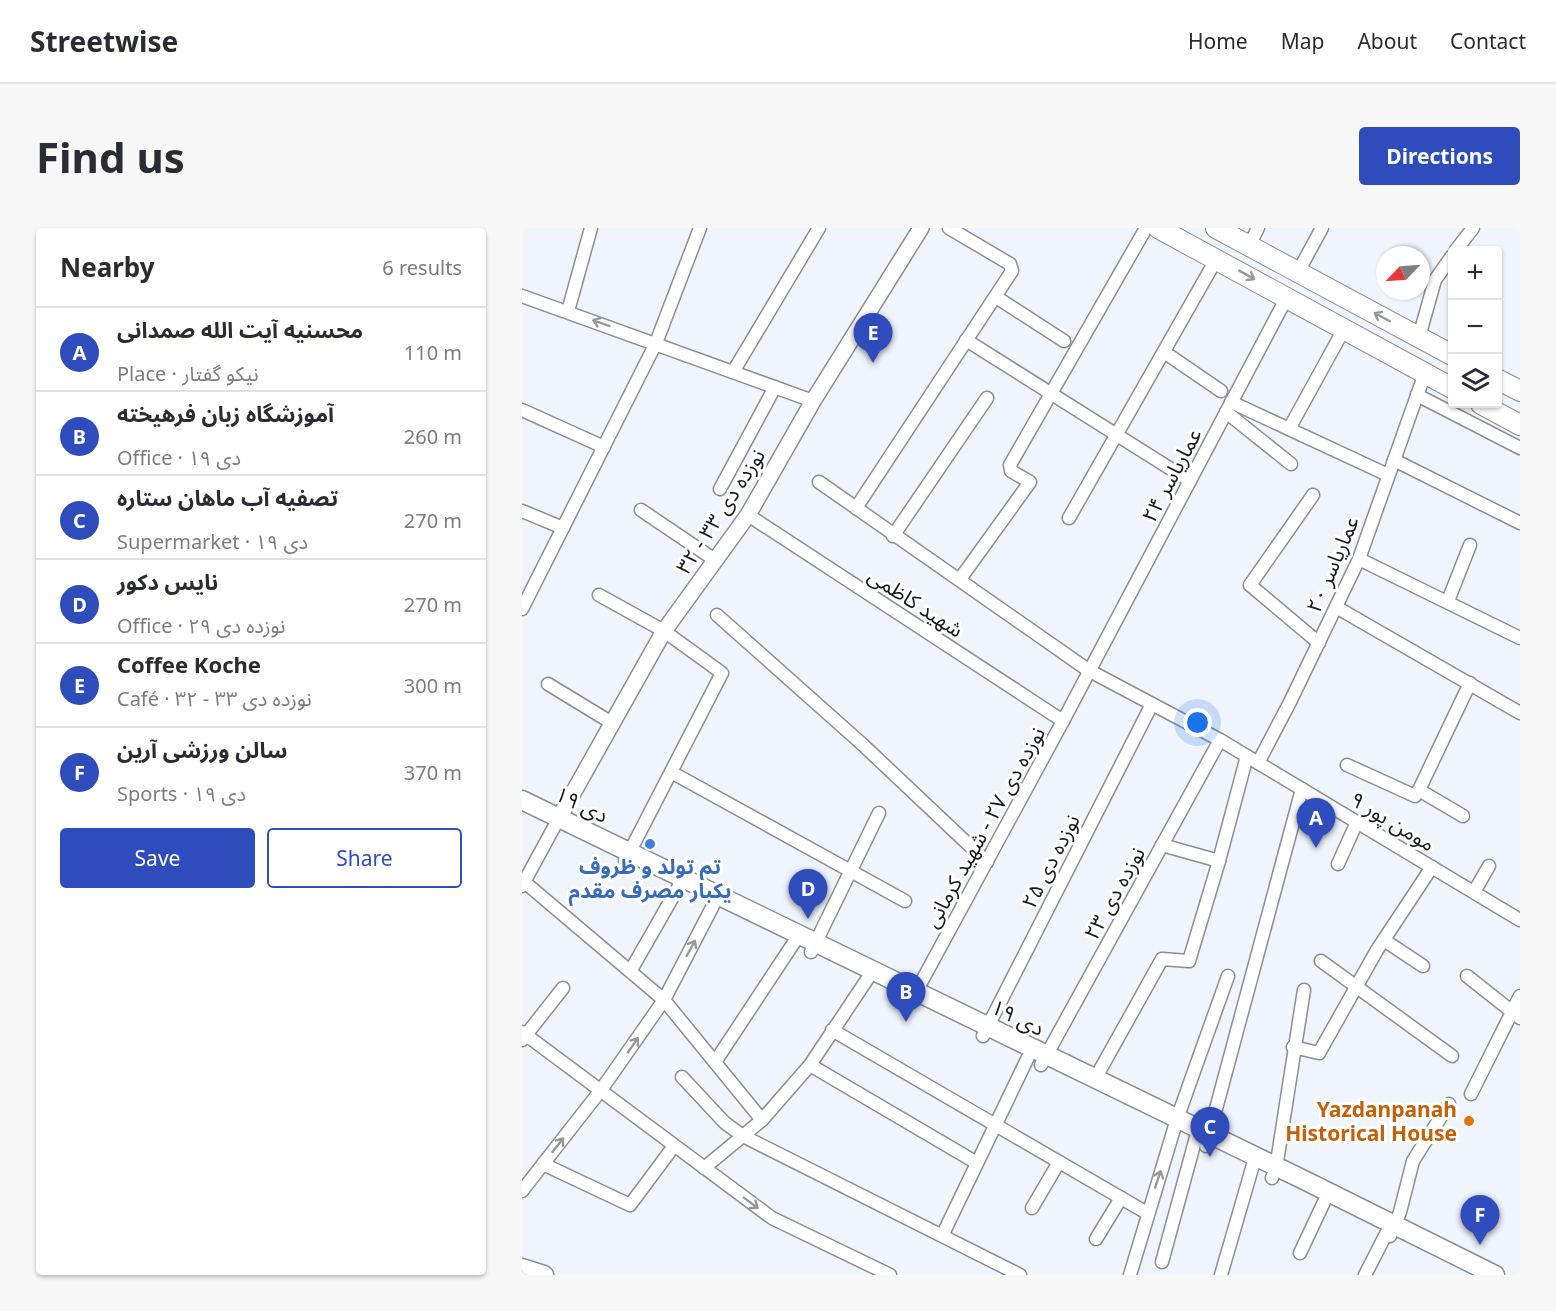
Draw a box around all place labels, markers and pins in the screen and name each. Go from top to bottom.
pin: E [854,314,892,363]
pin: A [1296,798,1336,848]
marker: تم تولد و ظروف یکبار مصرف مقدم [643,837,657,851]
place label: تم تولد و ظروف یکبار مصرف مقدم [569,852,731,907]
pin: D [788,870,828,919]
pin: B [886,972,926,1022]
place label: Yazdanpanah Historical House [1285,1095,1457,1147]
pin: C [1190,1108,1230,1157]
marker: Yazdanpanah Historical House [1462,1114,1476,1128]
pin: F [1460,1196,1500,1245]

